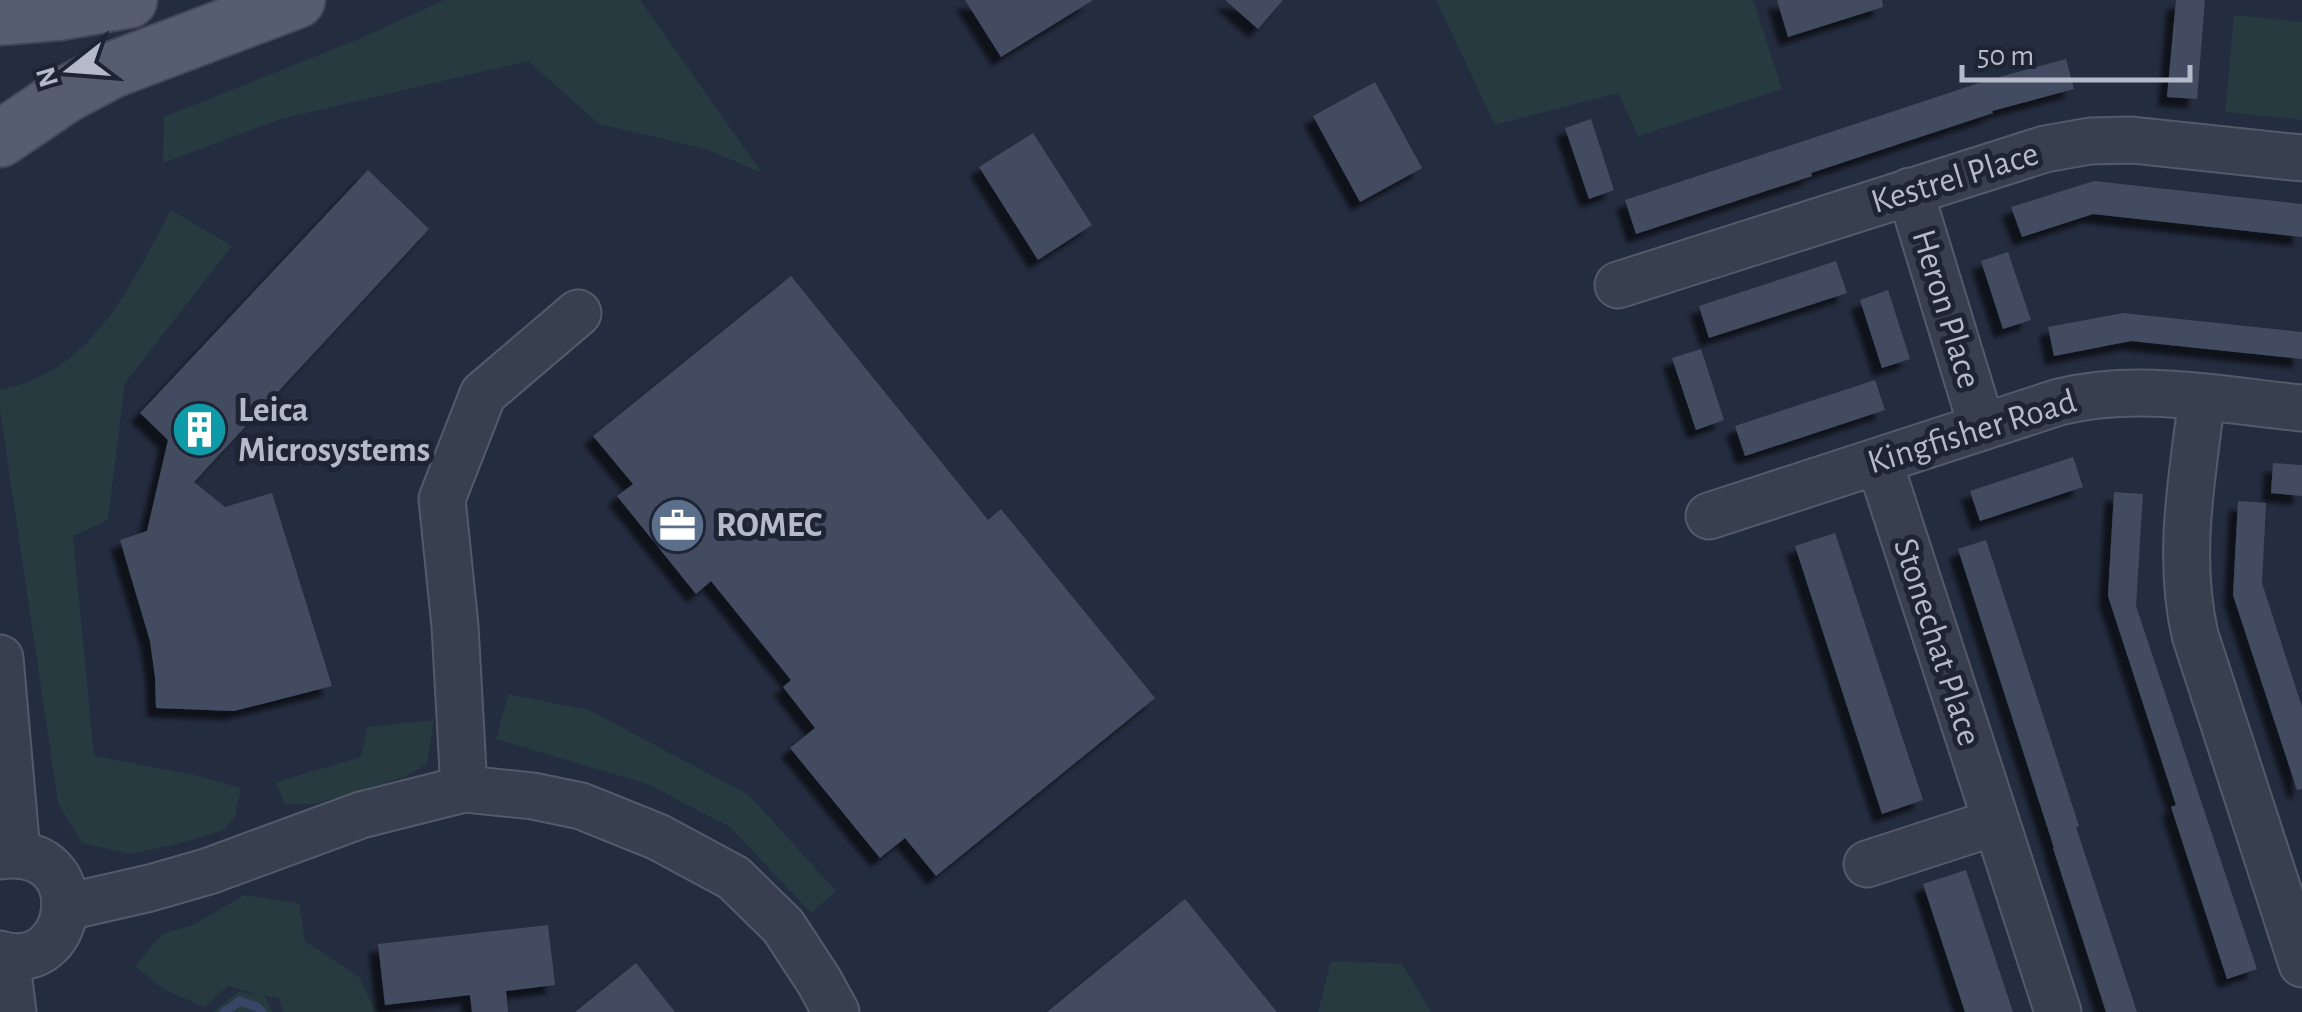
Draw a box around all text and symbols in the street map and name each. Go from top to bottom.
north arrow [20,20,120,120]
scale bar [1962,20,2190,82]
text: 50 m [1977,41,2034,71]
text: N [32,63,64,90]
street label: Kestrel Place [1867,136,2043,220]
street label: Heron Place [1905,226,1987,392]
street label: Kingfisher Road [1864,384,2080,480]
place label: Leica Microsystems [238,393,430,468]
building icon: Leica Microsystems [169,400,229,460]
office icon: ROMEC [647,495,707,555]
place label: ROMEC [716,508,822,543]
street label: Stonechat Place [1887,534,1987,750]

